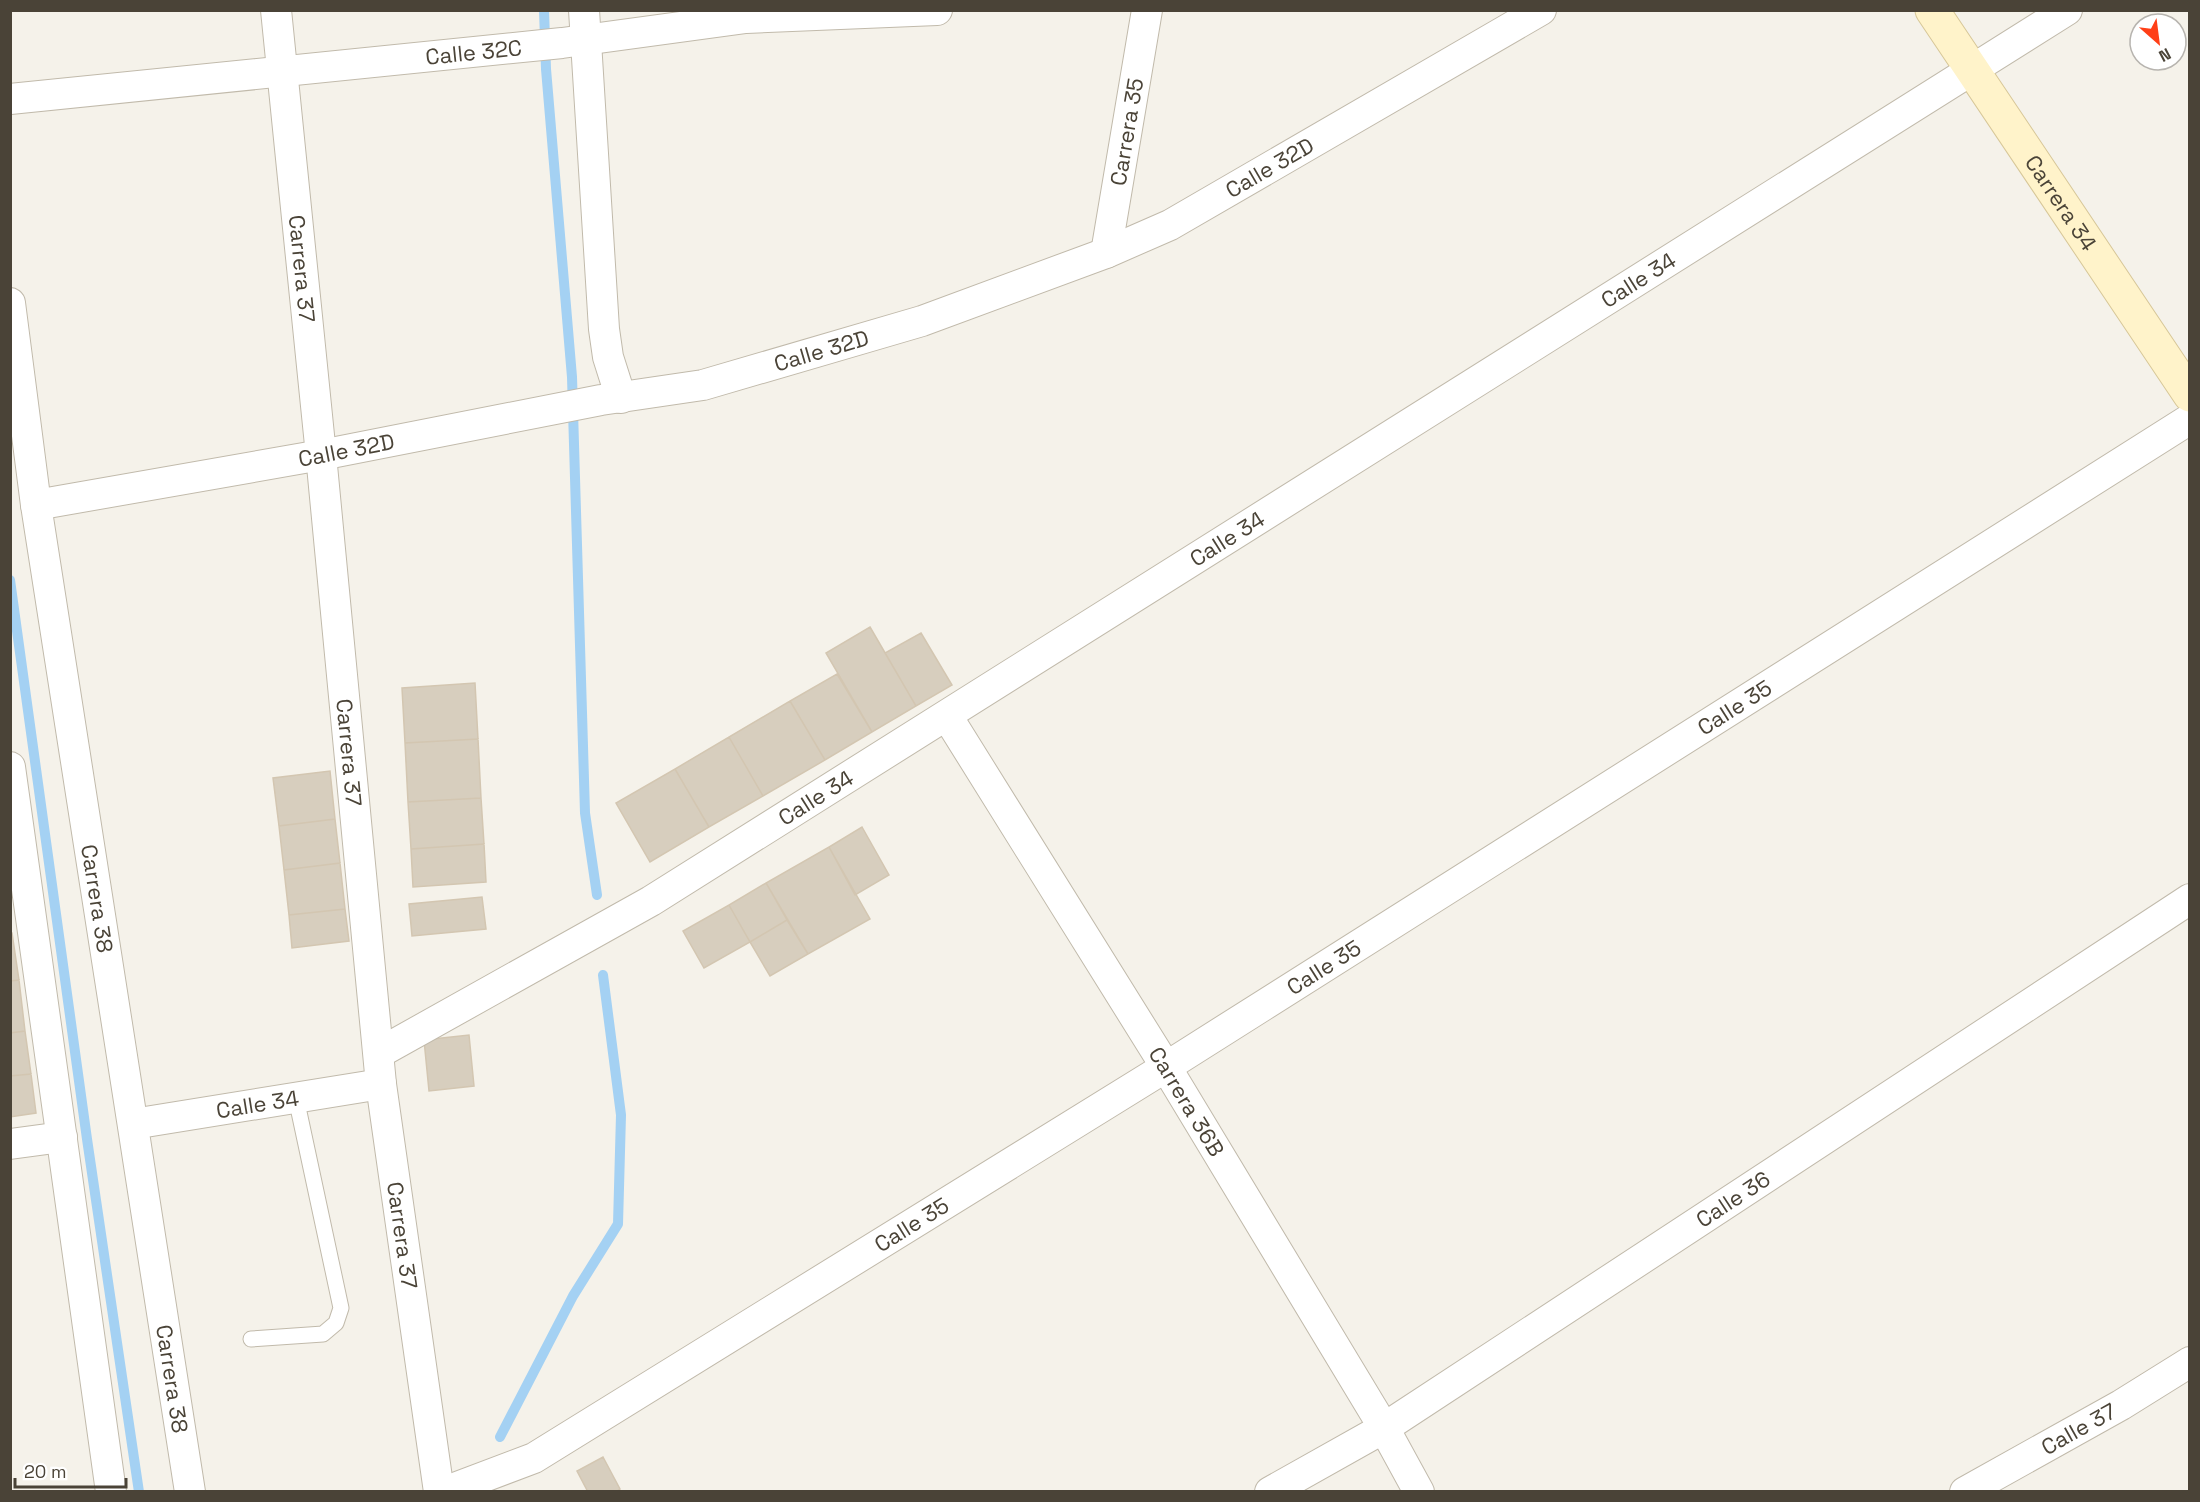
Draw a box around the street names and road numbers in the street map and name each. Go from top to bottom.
street label: Calle 32C [424,33,523,71]
street label: Carrera 35 [1104,76,1149,188]
street label: Calle 32D [1220,131,1319,204]
street label: Carrera 34 [2019,150,2103,256]
street label: Carrera 37 [283,214,322,324]
street label: Calle 34 [1596,246,1681,314]
street label: Calle 32D [771,323,872,378]
street label: Calle 32D [296,427,397,473]
street label: Calle 34 [1184,504,1270,573]
street label: Calle 35 [1692,673,1777,741]
street label: Carrera 37 [330,697,368,807]
street label: Calle 34 [773,763,858,831]
street label: Carrera 38 [75,842,120,955]
street label: Calle 35 [1281,933,1366,1001]
street label: Carrera 36B [1143,1041,1231,1162]
street label: Calle 34 [214,1083,301,1124]
street label: Calle 36 [1690,1165,1775,1234]
street label: Carrera 37 [381,1180,424,1291]
street label: Calle 35 [869,1191,954,1258]
street label: Carrera 38 [150,1323,195,1435]
street label: Calle 37 [2036,1396,2121,1461]

